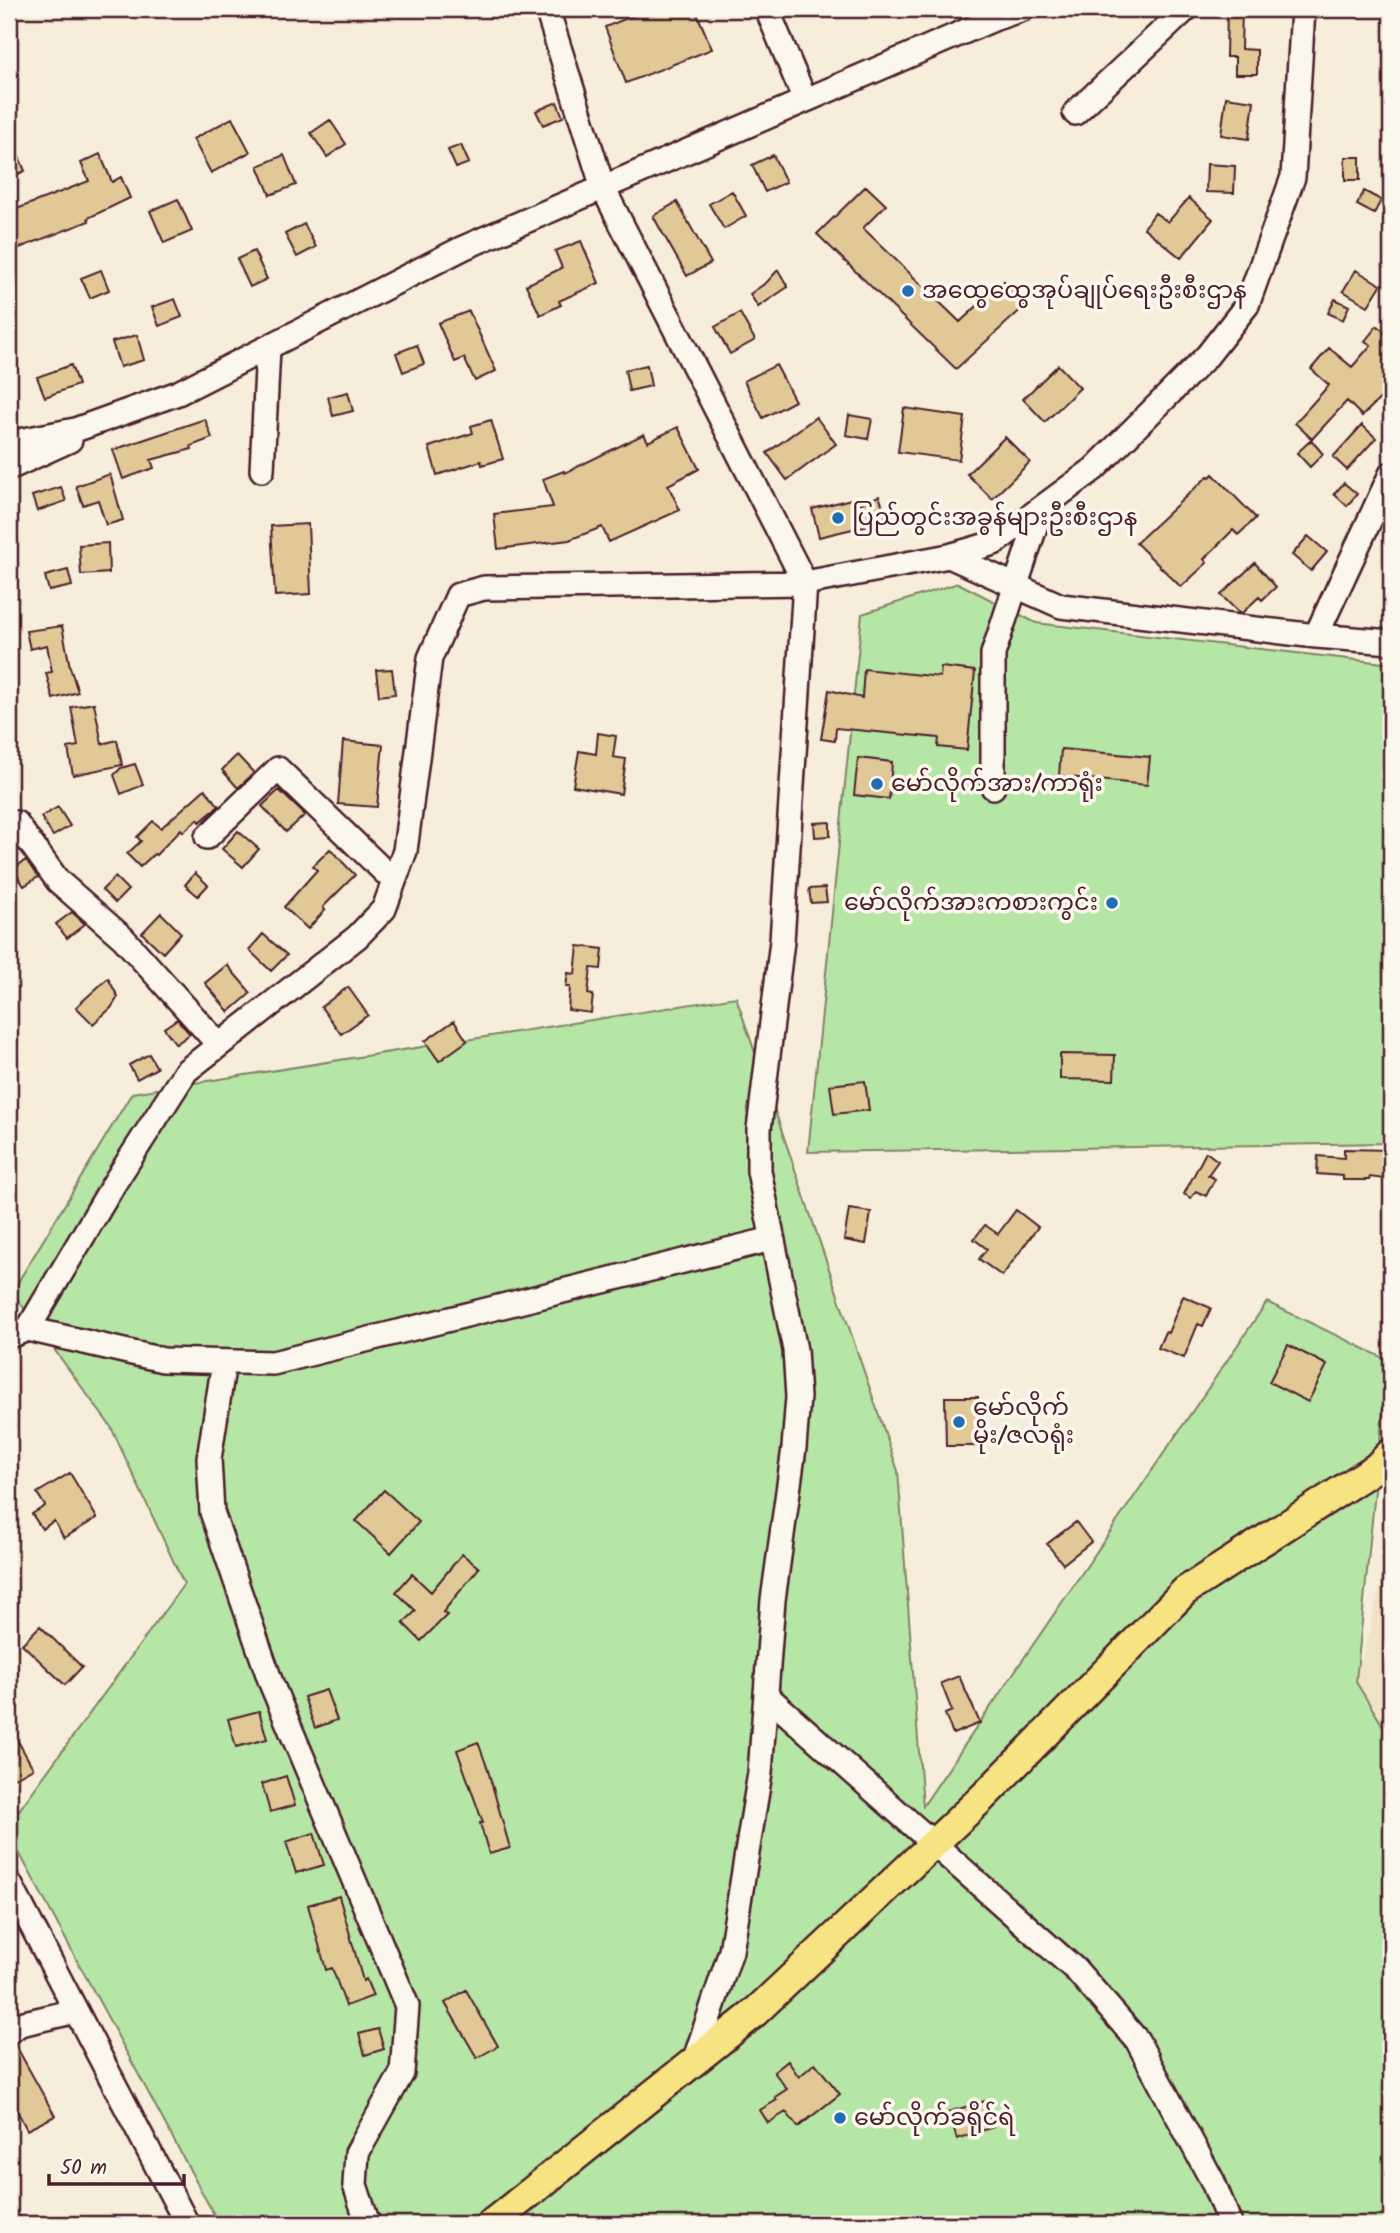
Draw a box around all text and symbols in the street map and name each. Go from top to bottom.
place label: အထွေထွေအုပ်ချုပ်ရေးဦးစီးဌာန [922,272,1247,311]
marker: အထွေထွေအုပ်ချုပ်ရေးဦးစီးဌာန [900,283,916,299]
place label: ပြည်တွင်းအခွန်များဦးစီးဌာန [852,499,1137,538]
marker: ပြည်တွင်းအခွန်များဦးစီးဌာန [830,510,846,526]
place label: မော်လိုက်အား/ကာရုံး [891,765,1103,804]
marker: မော်လိုက်အား/ကာရုံး [869,776,885,792]
place label: မော်လိုက်အားကစားကွင်း [844,884,1098,923]
marker: မော်လိုက်အားကစားကွင်း [1104,895,1120,911]
place label: မော်လိုက် မိုး/ဇလရုံး [973,1389,1074,1456]
marker: မော်လိုက် မိုး/ဇလရုံး [951,1414,967,1430]
place label: မော်လိုက်ခရိုင်ရဲ [854,2099,1016,2138]
marker: မော်လိုက်ခရိုင်ရဲ [832,2110,848,2126]
scale bar [49,2142,184,2186]
text: 50 m [60,2152,107,2185]

